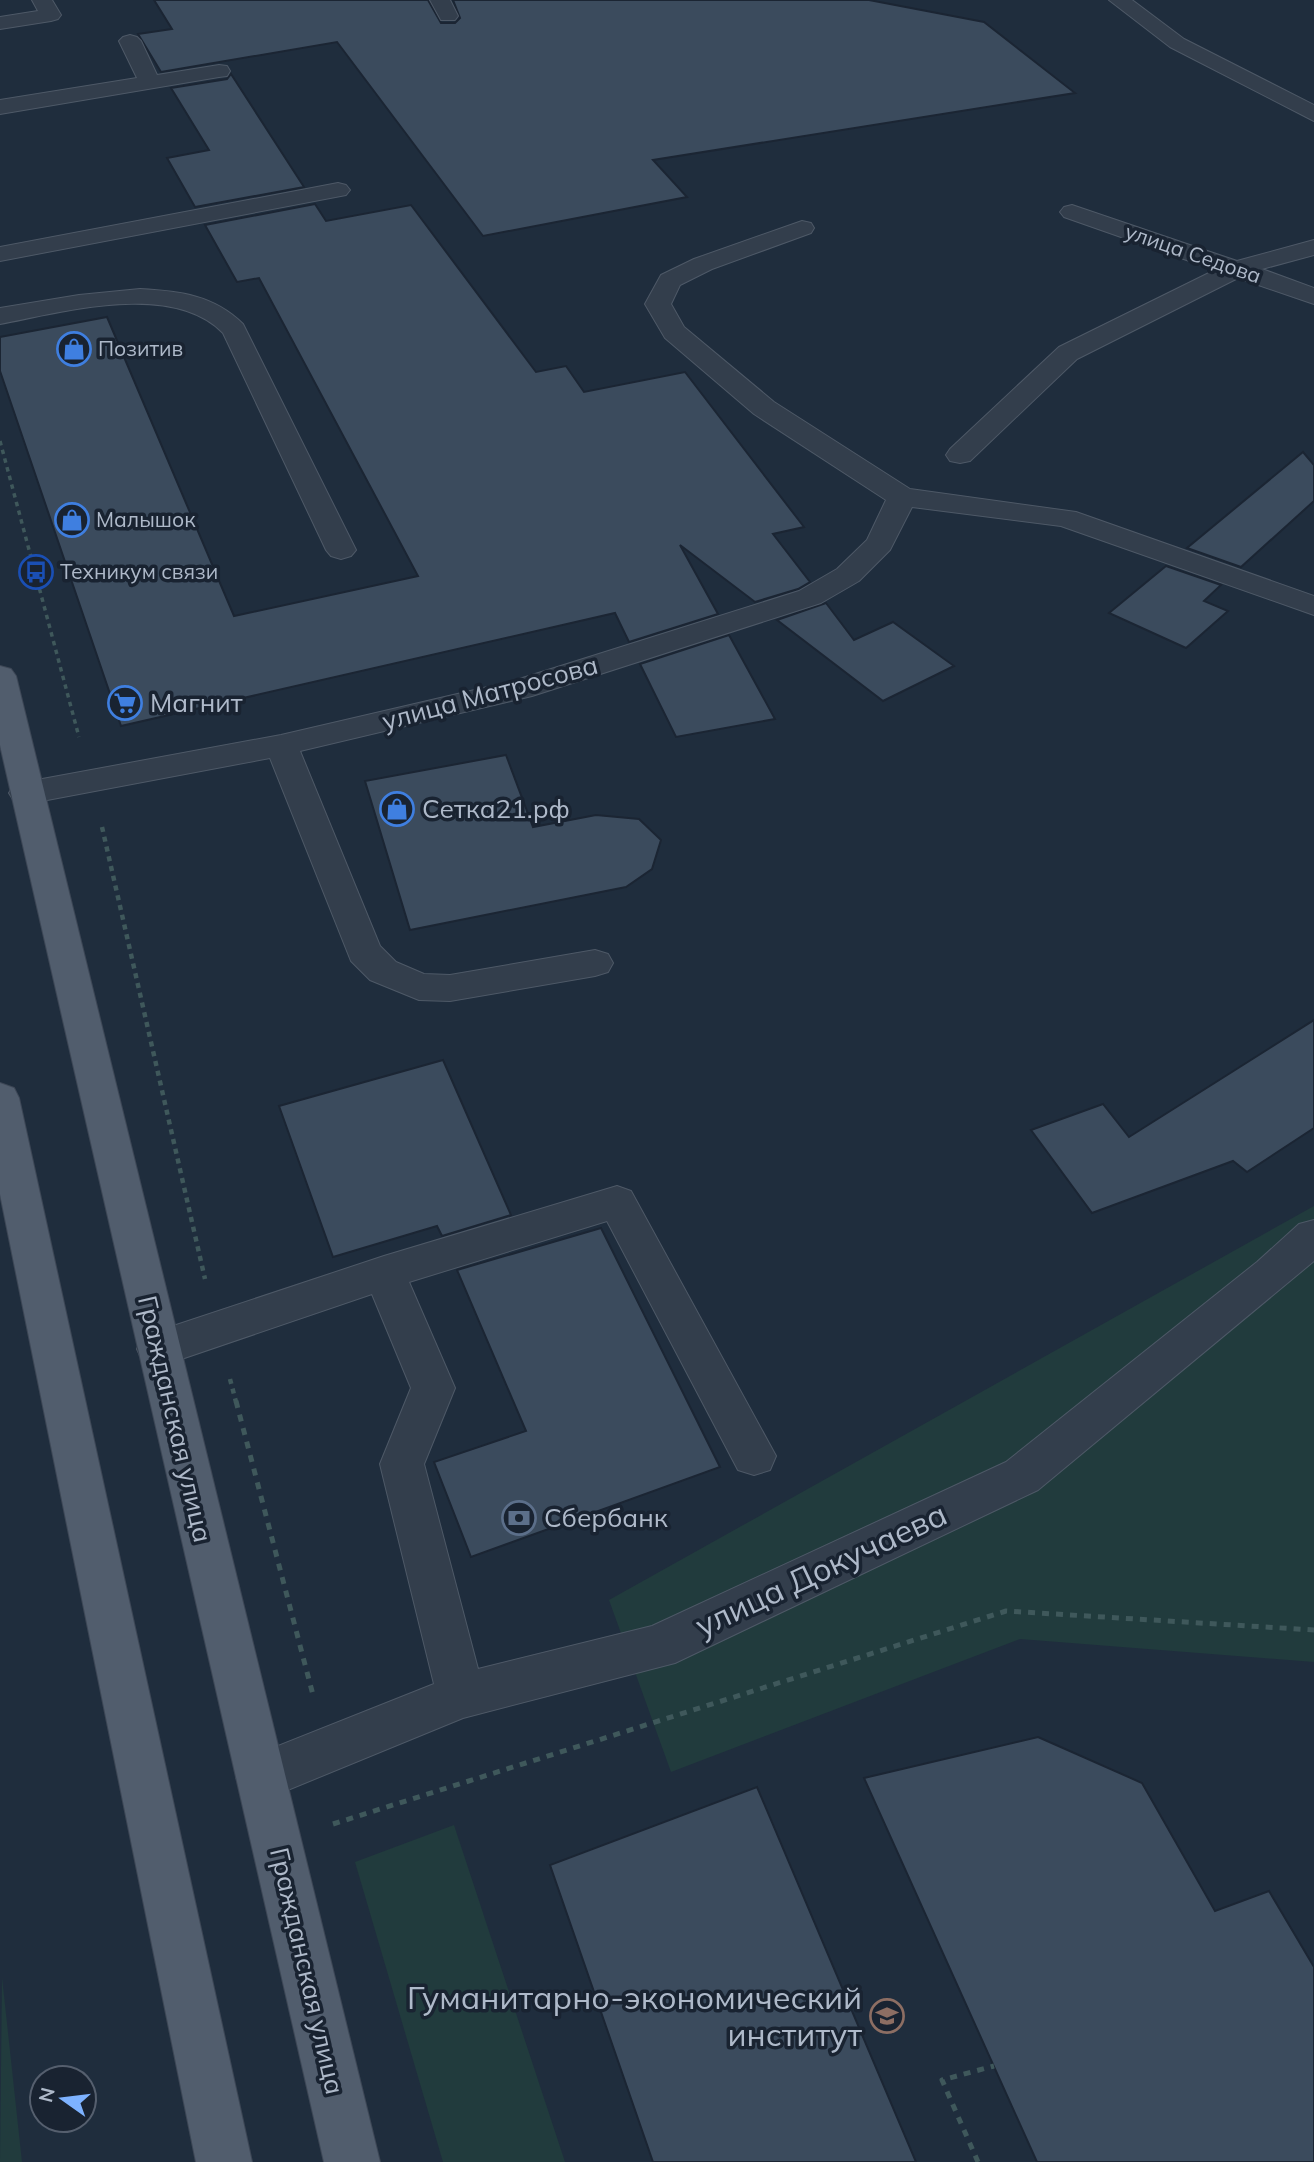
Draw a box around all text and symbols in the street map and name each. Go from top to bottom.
street label: улица Седова [1122,218,1265,288]
shop icon: Позитив [55,330,93,368]
place label: Позитив [98,335,183,361]
shop icon: Малышок [53,501,91,539]
place label: Малышок [96,506,196,532]
bus stop icon: Техникум связи [17,553,55,591]
place label: Техникум связи [60,558,218,584]
street label: улица Матросова [378,648,601,737]
supermarket icon: Магнит [106,684,144,722]
place label: Магнит [150,686,243,719]
shop icon: Сетка21.рф [378,790,416,828]
place label: Сетка21.рф [422,792,570,825]
street label: Гражданская улица [131,1292,220,1545]
street label: улица Докучаева [688,1493,953,1645]
bank icon: Сбербанк [500,1499,538,1537]
place label: Сбербанк [544,1501,668,1534]
street label: Гражданская улица [263,1844,352,2097]
place label: Гуманитарно-экономический институт [407,1977,862,2054]
school or university icon: Гуманитарно-экономический институт [868,1997,906,2035]
north arrow [28,2064,98,2134]
text: N [33,2085,60,2105]

